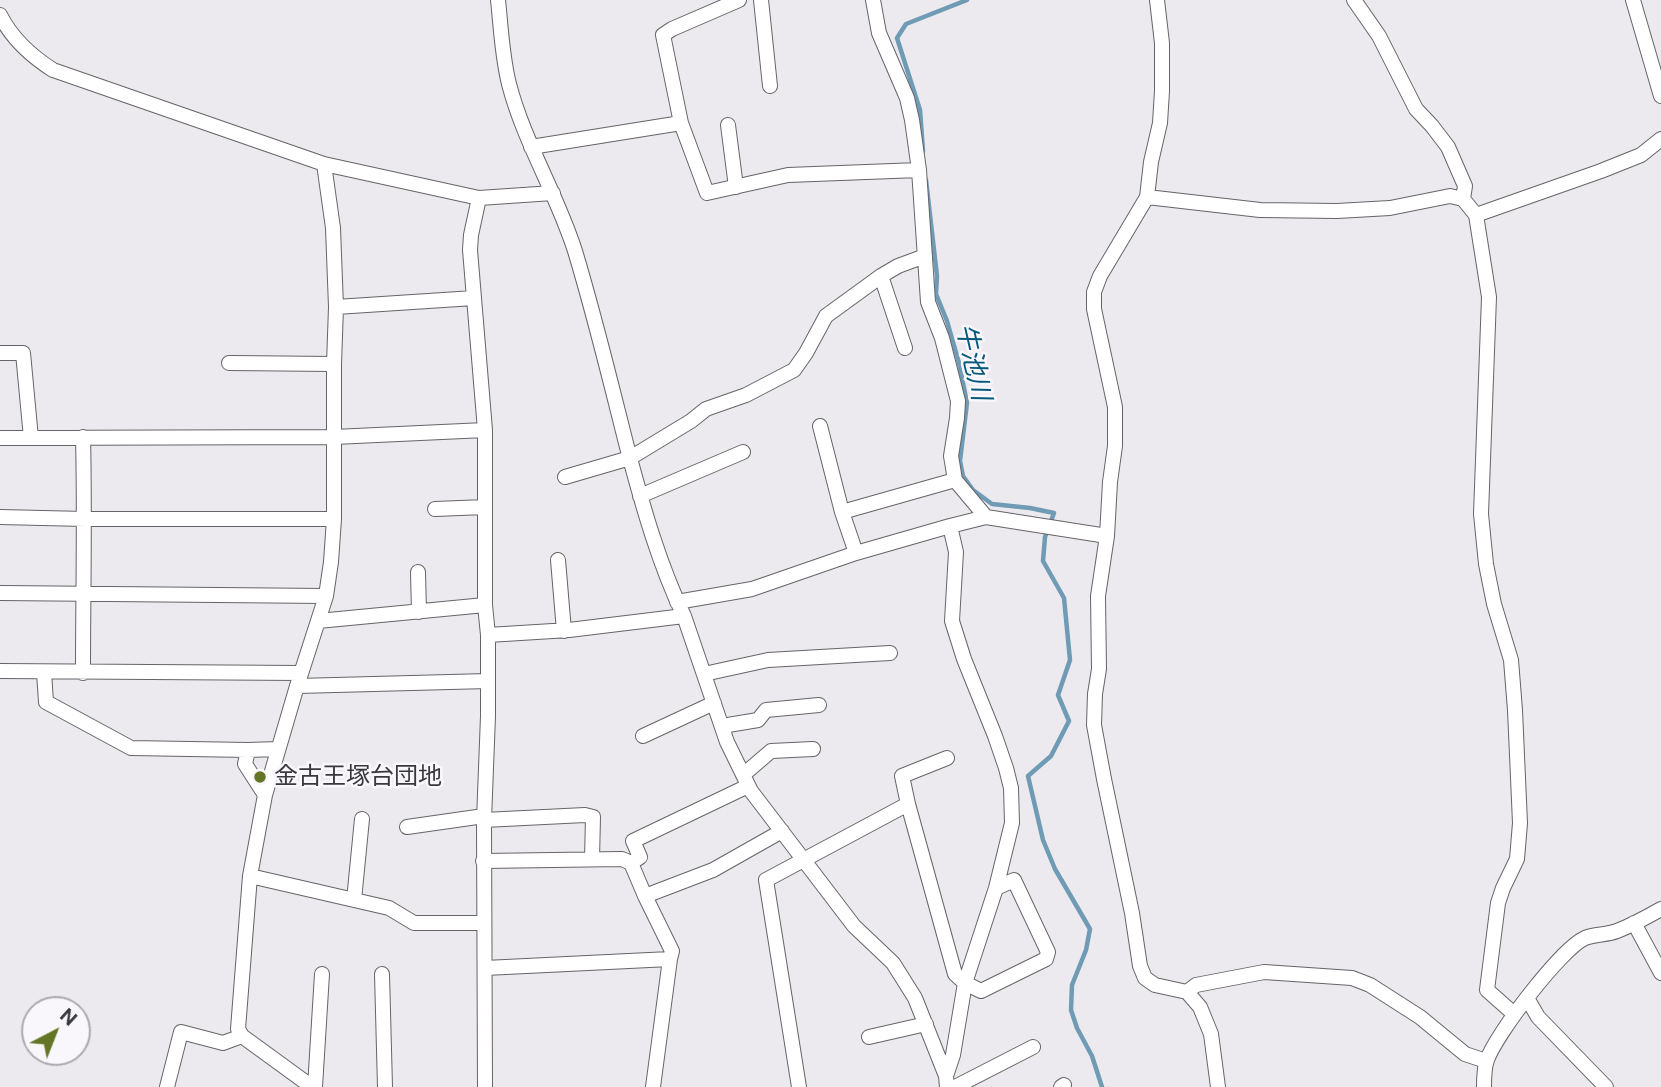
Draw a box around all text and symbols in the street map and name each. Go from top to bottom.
water label: 牛池川 [949,320,997,404]
place label: 金古王塚台団地 [274,763,442,791]
marker: 金古王塚台団地 [252,769,268,785]
north arrow [21,996,91,1066]
text: N [56,1004,82,1030]

